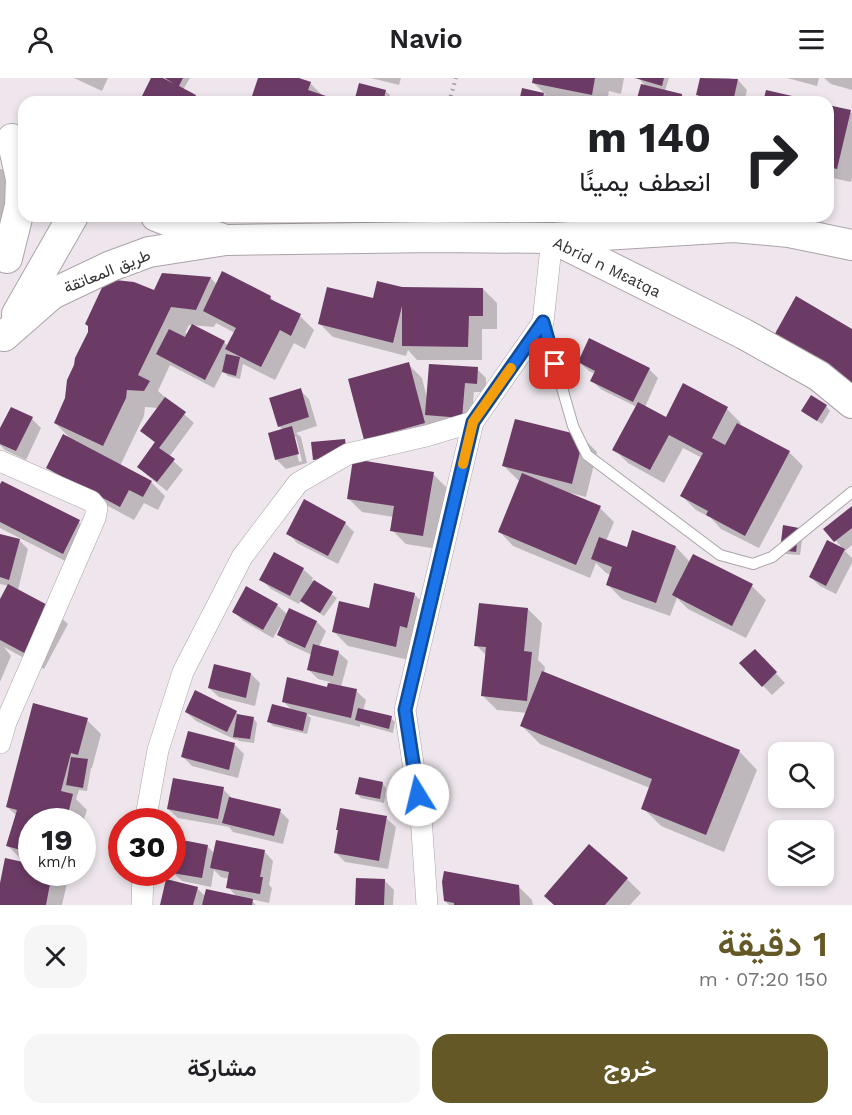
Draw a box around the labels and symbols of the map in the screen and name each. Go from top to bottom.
street label: Abrid n Mɛatqa [550,233,664,301]
street label: طريق المعاتقة [61,245,153,298]
pin [529,338,580,389]
position arrow [386,763,450,827]
speed limit sign: 30 [108,808,186,886]

